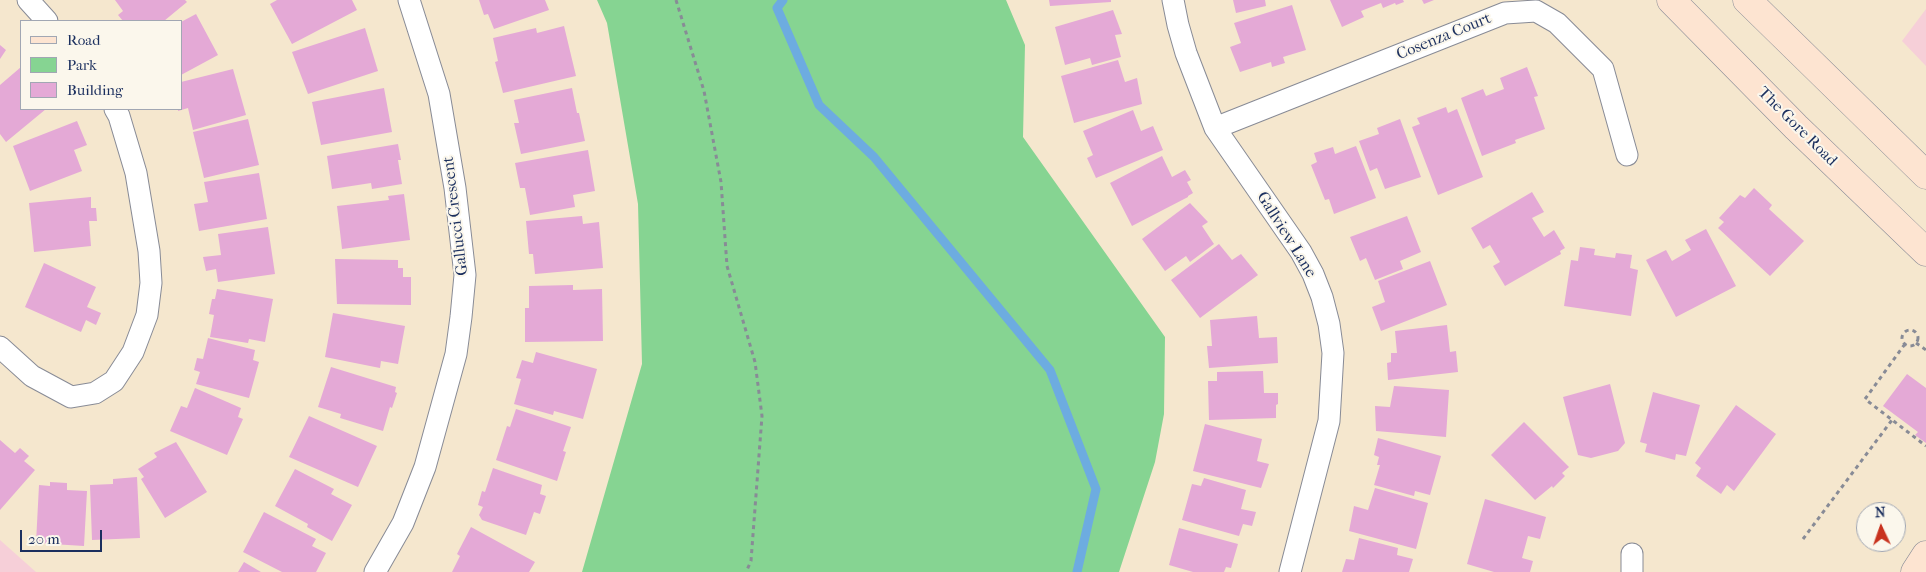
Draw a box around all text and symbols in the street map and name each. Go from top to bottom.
street label: Cosenza Court [1394,9,1494,65]
legend [20,20,182,110]
text: Road [67,31,100,49]
text: Park [67,56,97,74]
text: Building [67,81,123,99]
street label: The Gore Road [1753,83,1841,171]
street label: Gallucci Crescent [439,155,473,277]
street label: Gallview Lane [1252,189,1320,281]
north arrow [1856,502,1906,552]
text: N [1874,504,1886,521]
scale bar [22,520,105,552]
text: 20 m [28,530,60,548]

